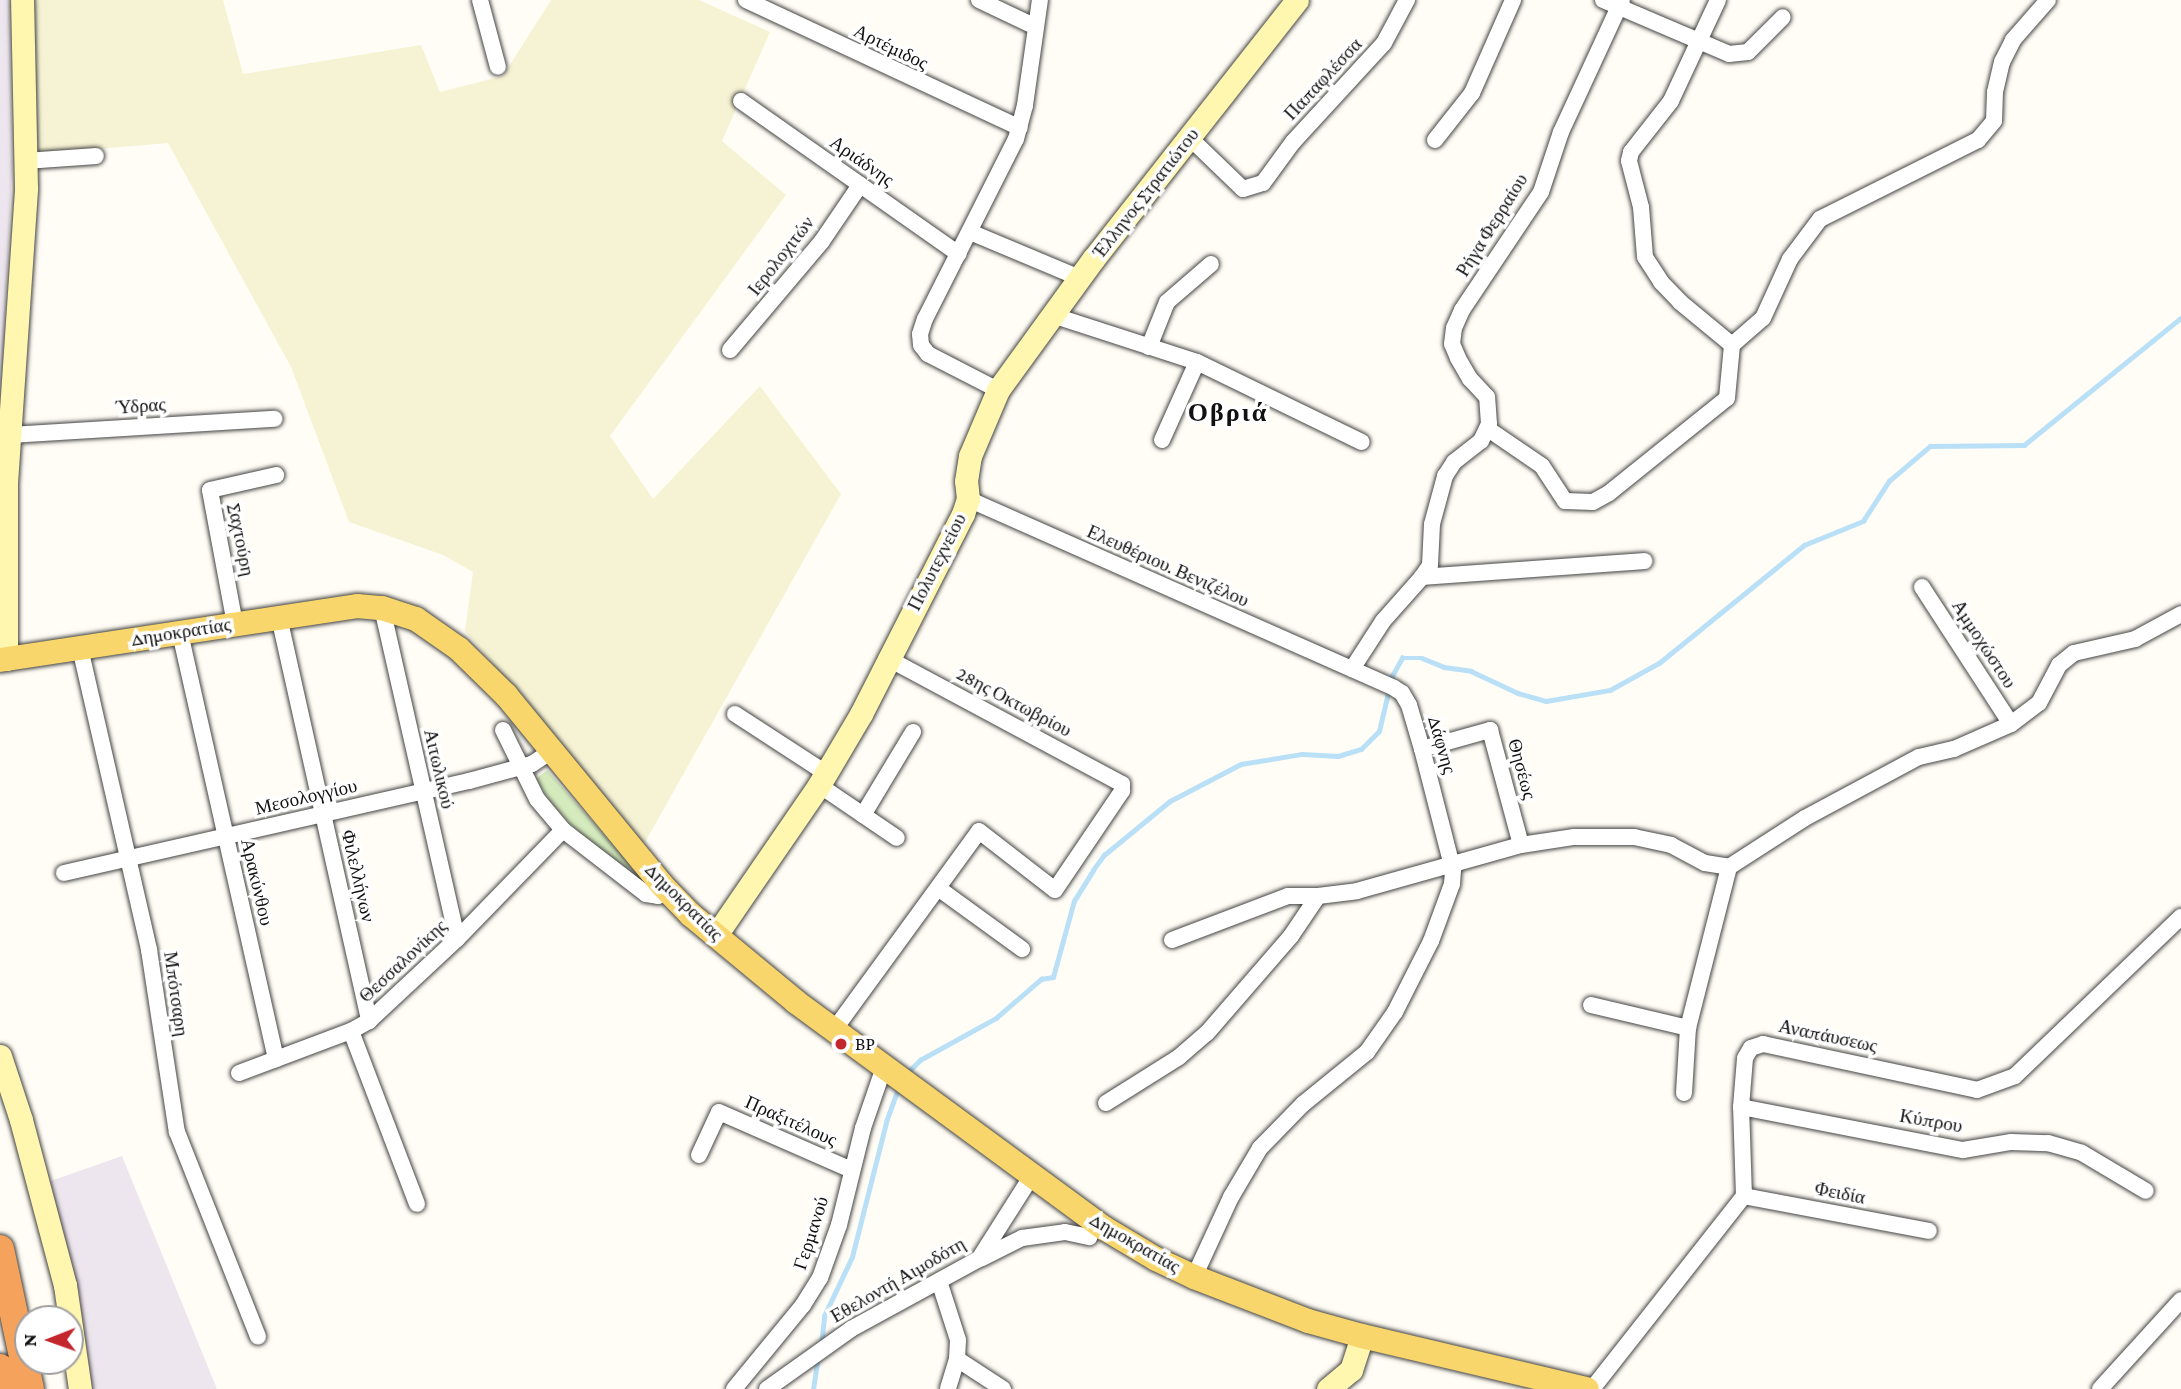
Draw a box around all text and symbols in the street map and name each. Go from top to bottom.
street label: Αρτέμιδος [850,19,932,75]
street label: Παπαφλέσσα [1279,33,1367,125]
street label: Έλληνος Στρατιώτου [1088,123,1204,263]
street label: Αριάδνης [825,131,899,191]
street label: Ρήγα Φερραίου [1451,169,1533,281]
street label: Ιερολοχιτών [743,212,819,300]
street label: Ύδρας [115,393,167,419]
district label: Οβριά [1188,397,1268,429]
street label: Σαχτούρη [223,502,259,578]
street label: Πολυτεχνείου [903,510,971,614]
street label: Ελευθέριου. Βενιζέλου [1083,520,1253,612]
street label: Αμμοχώστου [1947,595,2021,693]
street label: Δημοκρατίας [129,613,233,651]
street label: 28ης Οκτωβρίου [953,662,1075,742]
street label: Δάφνης [1423,714,1461,776]
street label: Αιτωλικού [419,727,459,811]
street label: Θησέως [1503,736,1541,802]
street label: Μεσολογγίου [253,774,359,820]
street label: Φιλελλήνων [336,828,380,924]
street label: Αρακύνθου [236,836,278,928]
street label: Δημοκρατίας [640,858,728,946]
street label: Θεσσαλονίκης [354,915,452,1007]
street label: Μπότσαρη [159,950,193,1038]
street label: Αναπάυσεως [1777,1014,1879,1058]
place label: BP [855,1033,875,1055]
marker: BP [833,1036,849,1052]
street label: Πραξιτέλους [742,1091,840,1151]
street label: Κύπρου [1898,1104,1964,1138]
street label: Φειδία [1813,1177,1867,1209]
street label: Γερμανού [788,1193,834,1273]
street label: Δημοκρατίας [1086,1208,1184,1278]
street label: Εθελοντή Αιμοδότη [827,1232,969,1328]
north arrow [14,1305,84,1375]
text: N [19,1334,40,1347]

